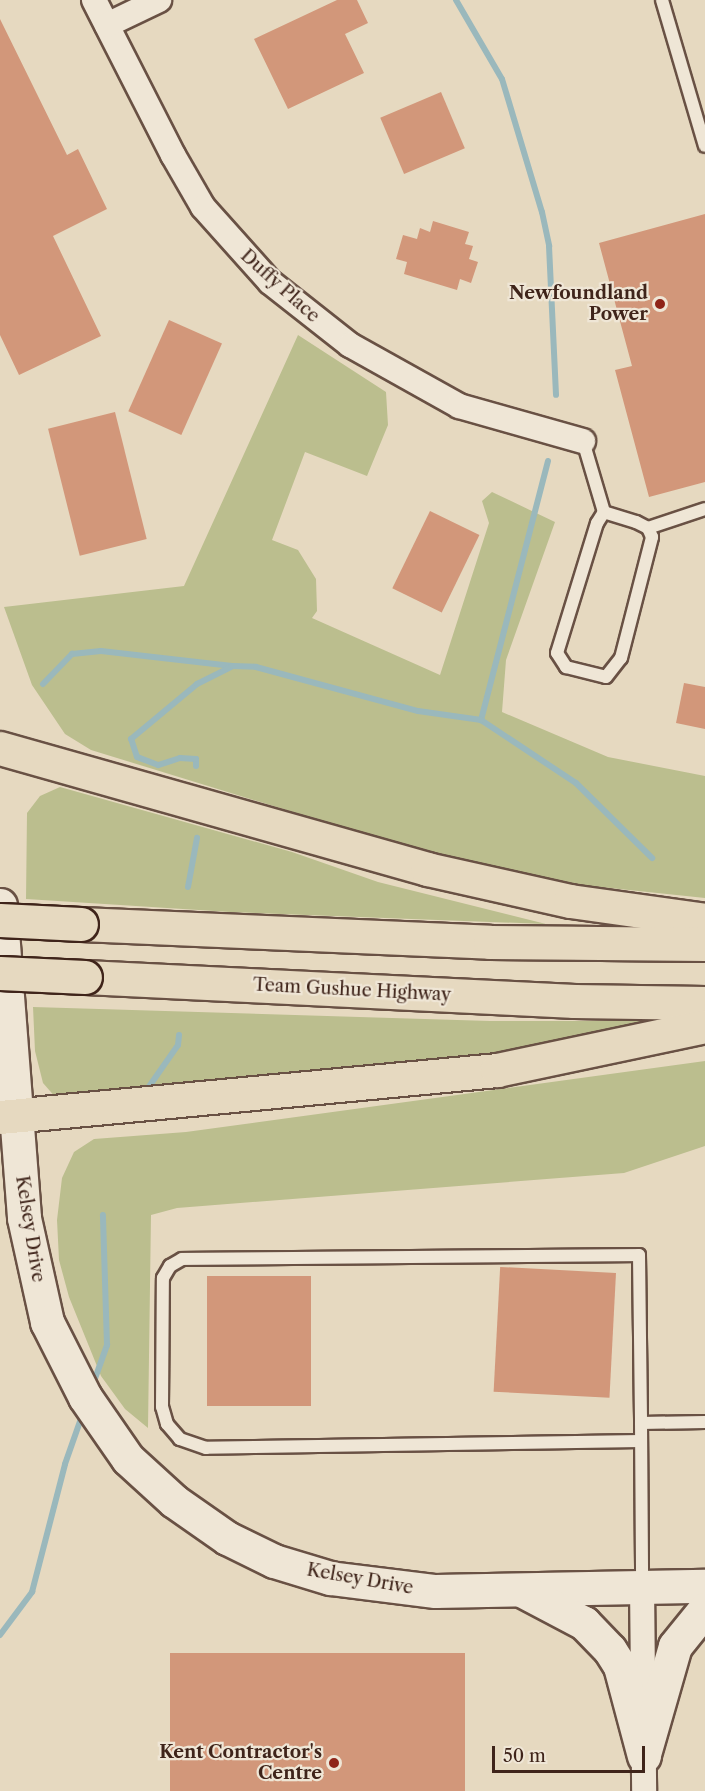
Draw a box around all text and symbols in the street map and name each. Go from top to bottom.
street label: Duffy Place [236,245,324,327]
place label: Newfoundland Power [509,283,648,326]
marker: Newfoundland Power [653,297,667,311]
street label: Team Gushue Highway [252,974,452,1006]
street label: Kelsey Drive [11,1174,49,1284]
street label: Kelsey Drive [305,1559,415,1599]
scale bar [495,1734,648,1772]
place label: Kent Contractor's Centre [159,1742,322,1784]
text: 50 m [503,1745,546,1767]
marker: Kent Contractor's Centre [327,1756,341,1770]

